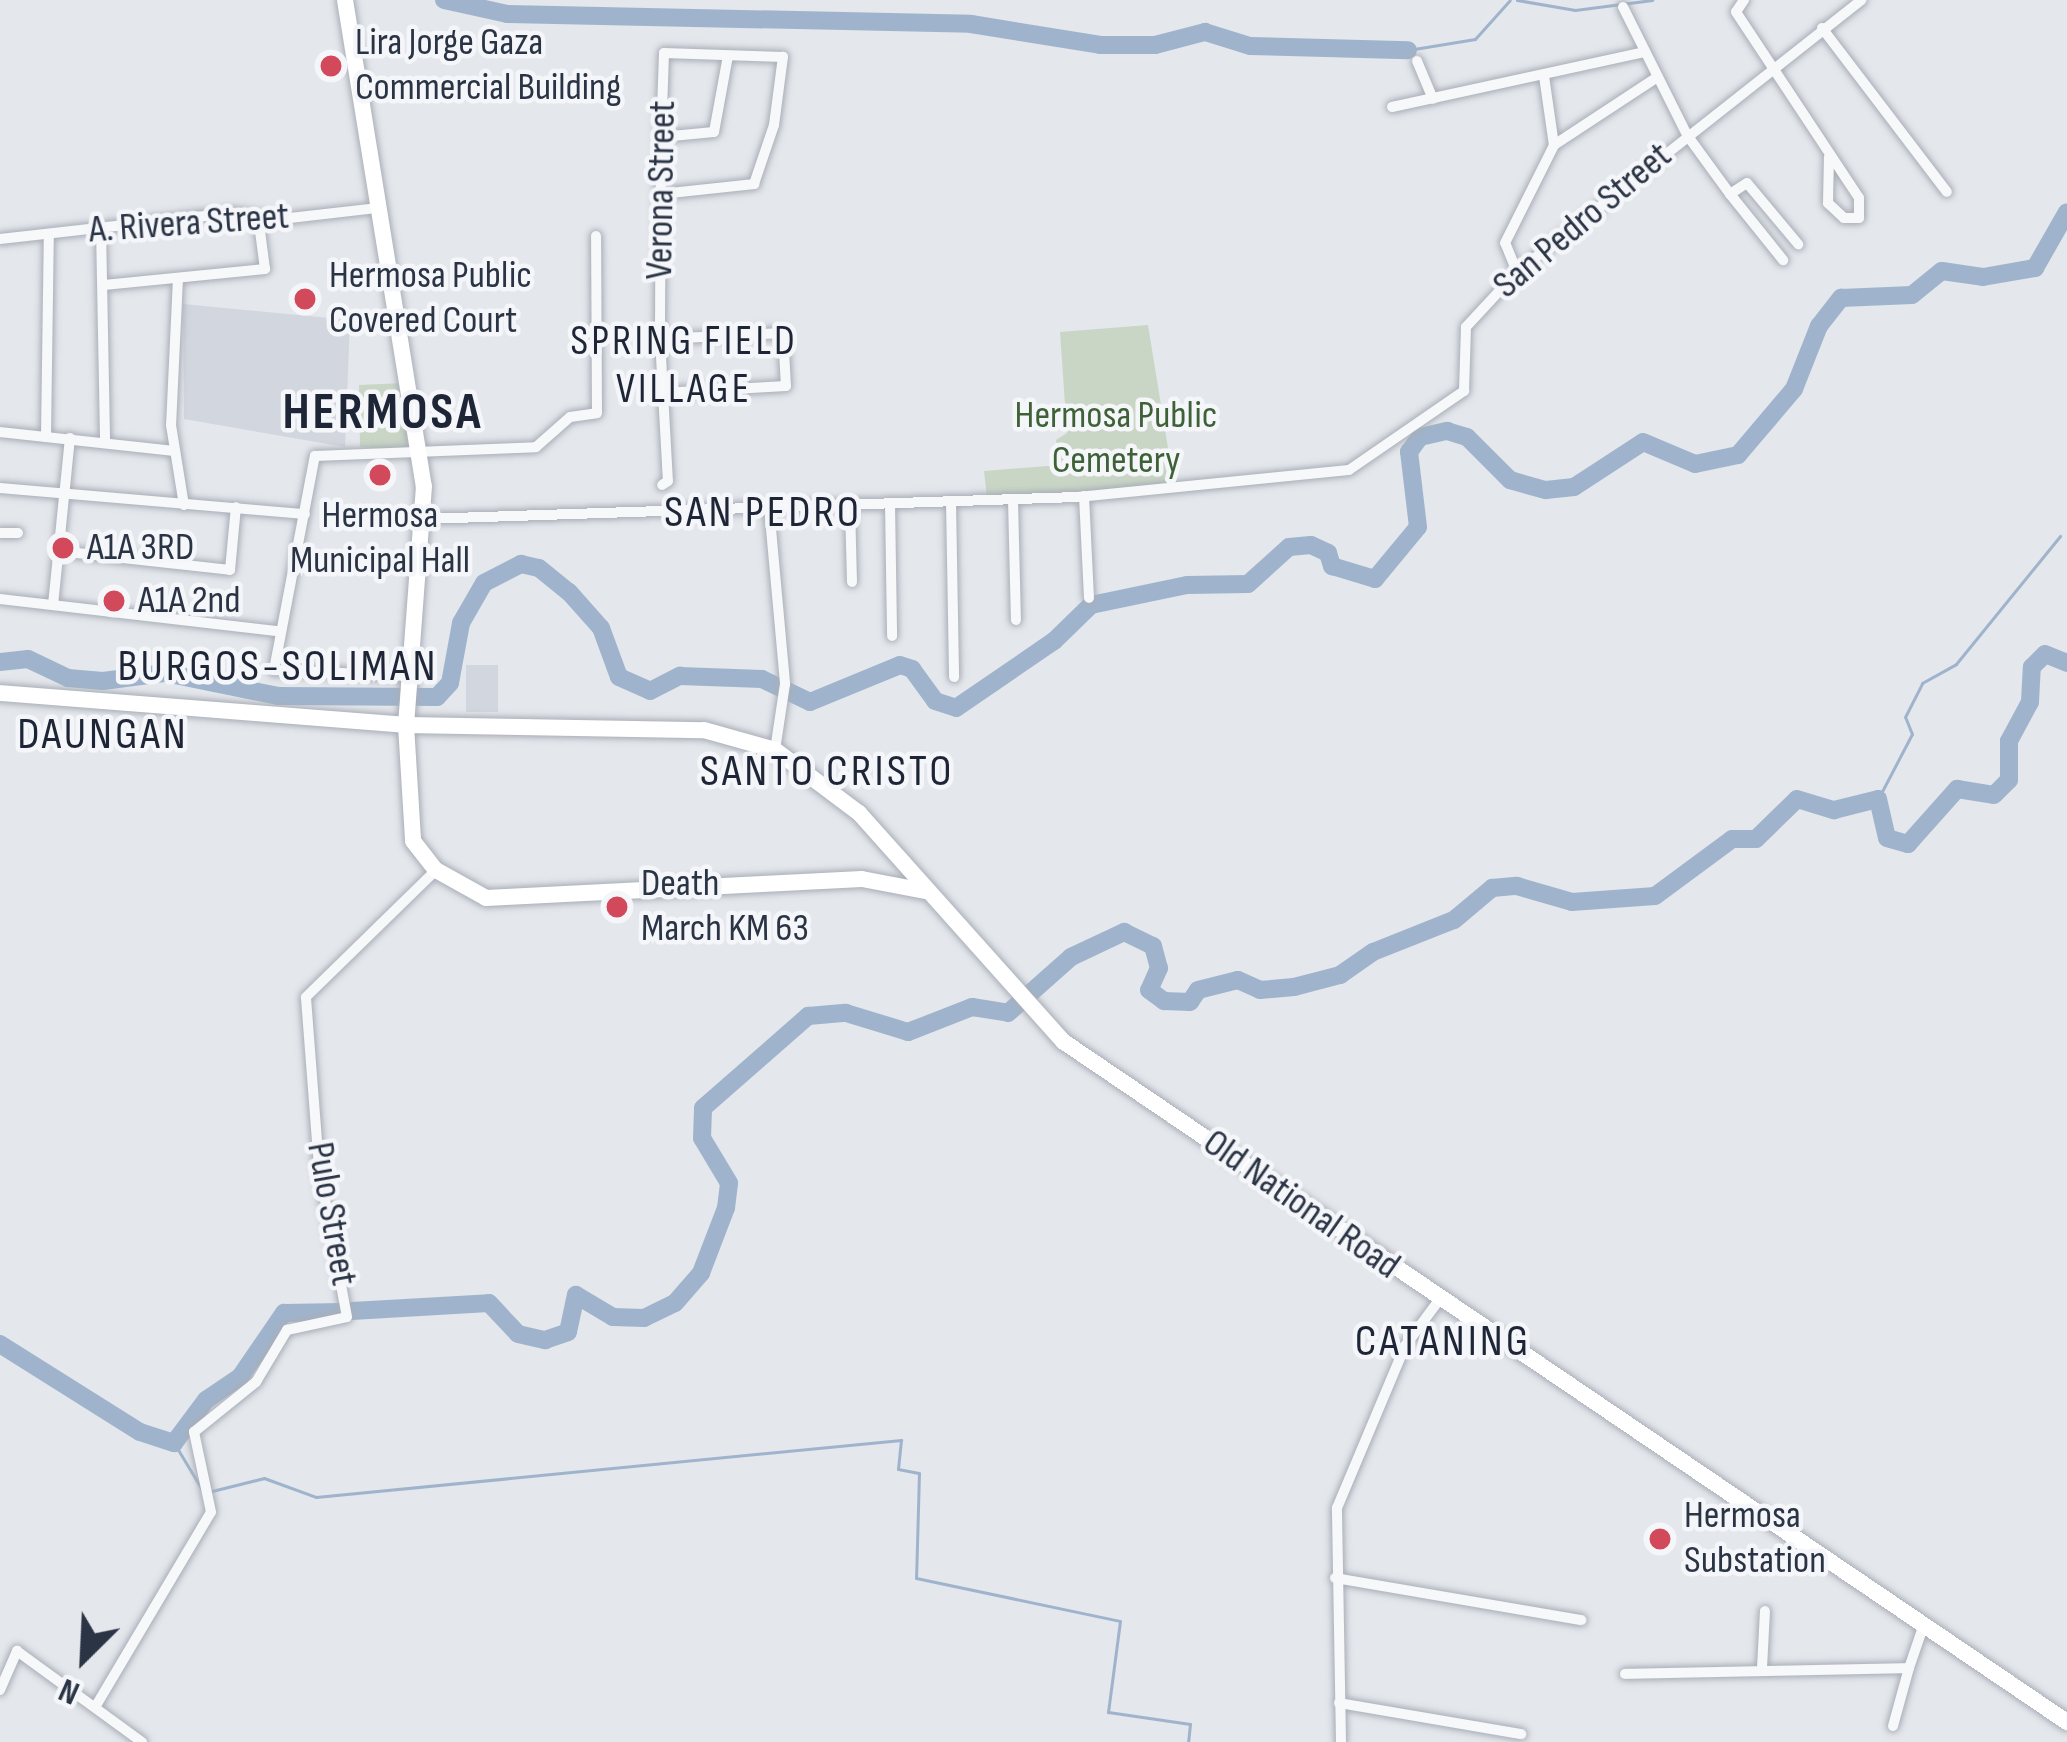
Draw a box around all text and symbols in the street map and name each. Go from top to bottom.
place label: Lira Jorge Gaza Commercial Building [355,21,621,112]
marker: Lira Jorge Gaza Commercial Building [318,53,344,79]
street label: Verona Street [637,100,687,280]
street label: San Pedro Street [1484,133,1682,309]
street label: A. Rivera Street [87,194,291,254]
place label: Hermosa Public Covered Court [329,254,532,345]
marker: Hermosa Public Covered Court [292,286,318,312]
district label: SPRING FIELD VILLAGE [570,317,798,416]
district label: HERMOSA [282,382,484,444]
park label: Hermosa Public Cemetery [1015,394,1217,485]
marker: Hermosa Municipal Hall [367,462,393,488]
district label: SAN PEDRO [664,486,862,540]
place label: Hermosa Municipal Hall [290,494,470,585]
place label: A1A 3RD [87,525,194,571]
marker: A1A 3RD [50,535,76,561]
place label: A1A 2nd [138,578,241,624]
marker: A1A 2nd [101,588,127,614]
district label: BURGOS-SOLIMAN [118,640,438,694]
district label: DAUNGAN [17,708,189,762]
district label: SANTO CRISTO [700,745,954,799]
place label: Death March KM 63 [641,862,809,953]
marker: Death March KM 63 [604,894,630,920]
street label: Old National Road [1194,1120,1408,1290]
street label: Pulo Street [295,1139,367,1289]
district label: CATANING [1355,1315,1531,1369]
place label: Hermosa Substation [1684,1494,1826,1585]
marker: Hermosa Substation [1647,1526,1673,1552]
north arrow [24,1598,144,1718]
text: N [53,1669,86,1713]

